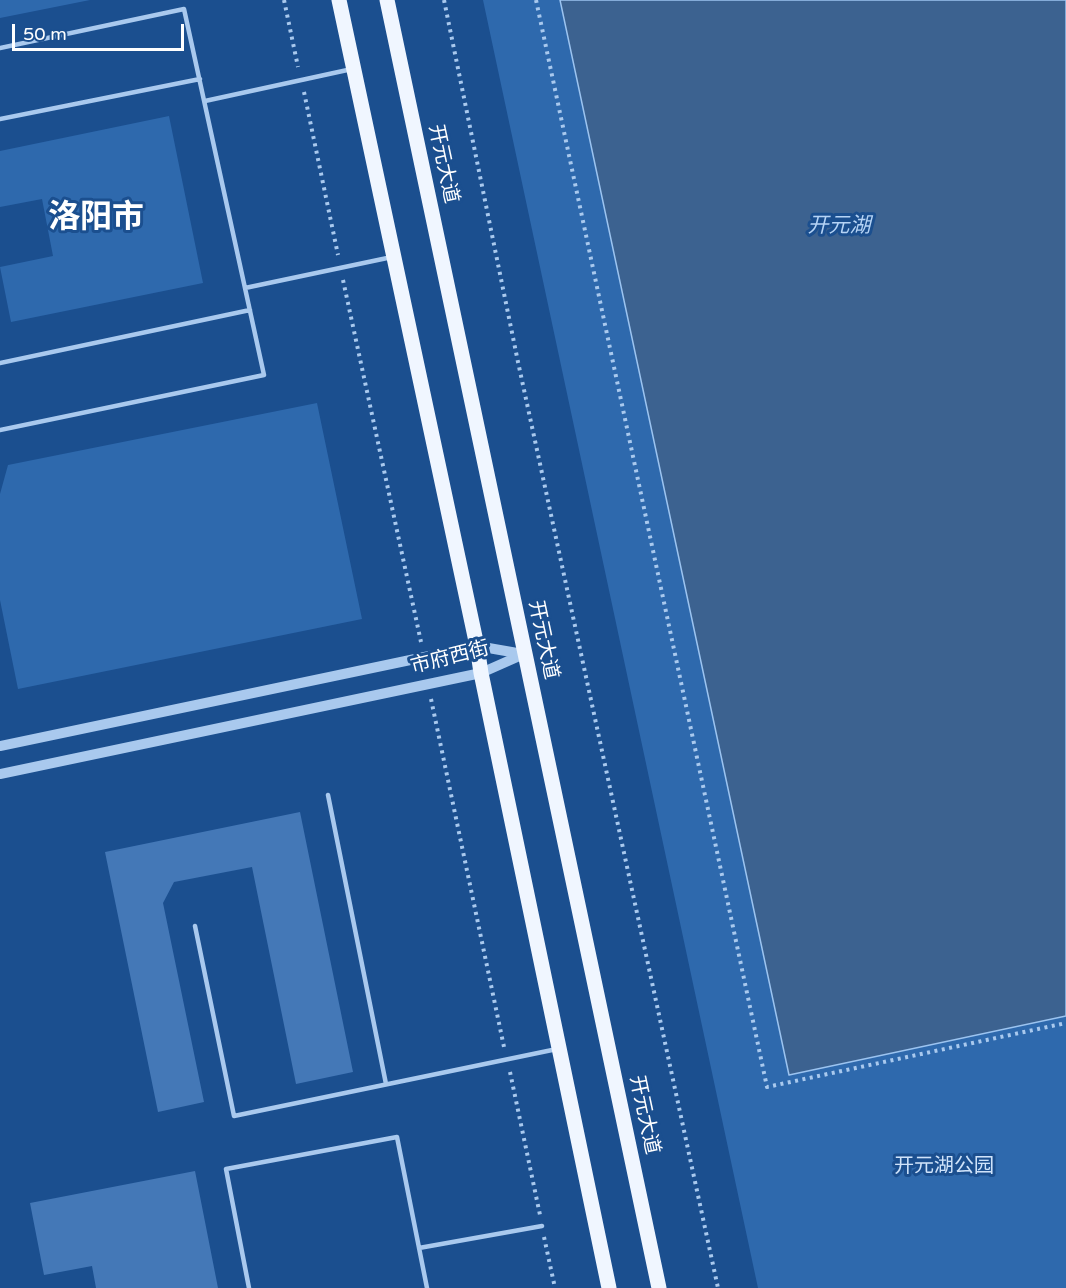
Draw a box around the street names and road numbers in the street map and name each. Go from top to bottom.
street label: 开元大道 [423,122,463,206]
street label: 开元大道 [523,598,563,682]
street label: 市府西街 [408,637,492,679]
street label: 开元大道 [624,1073,664,1157]

